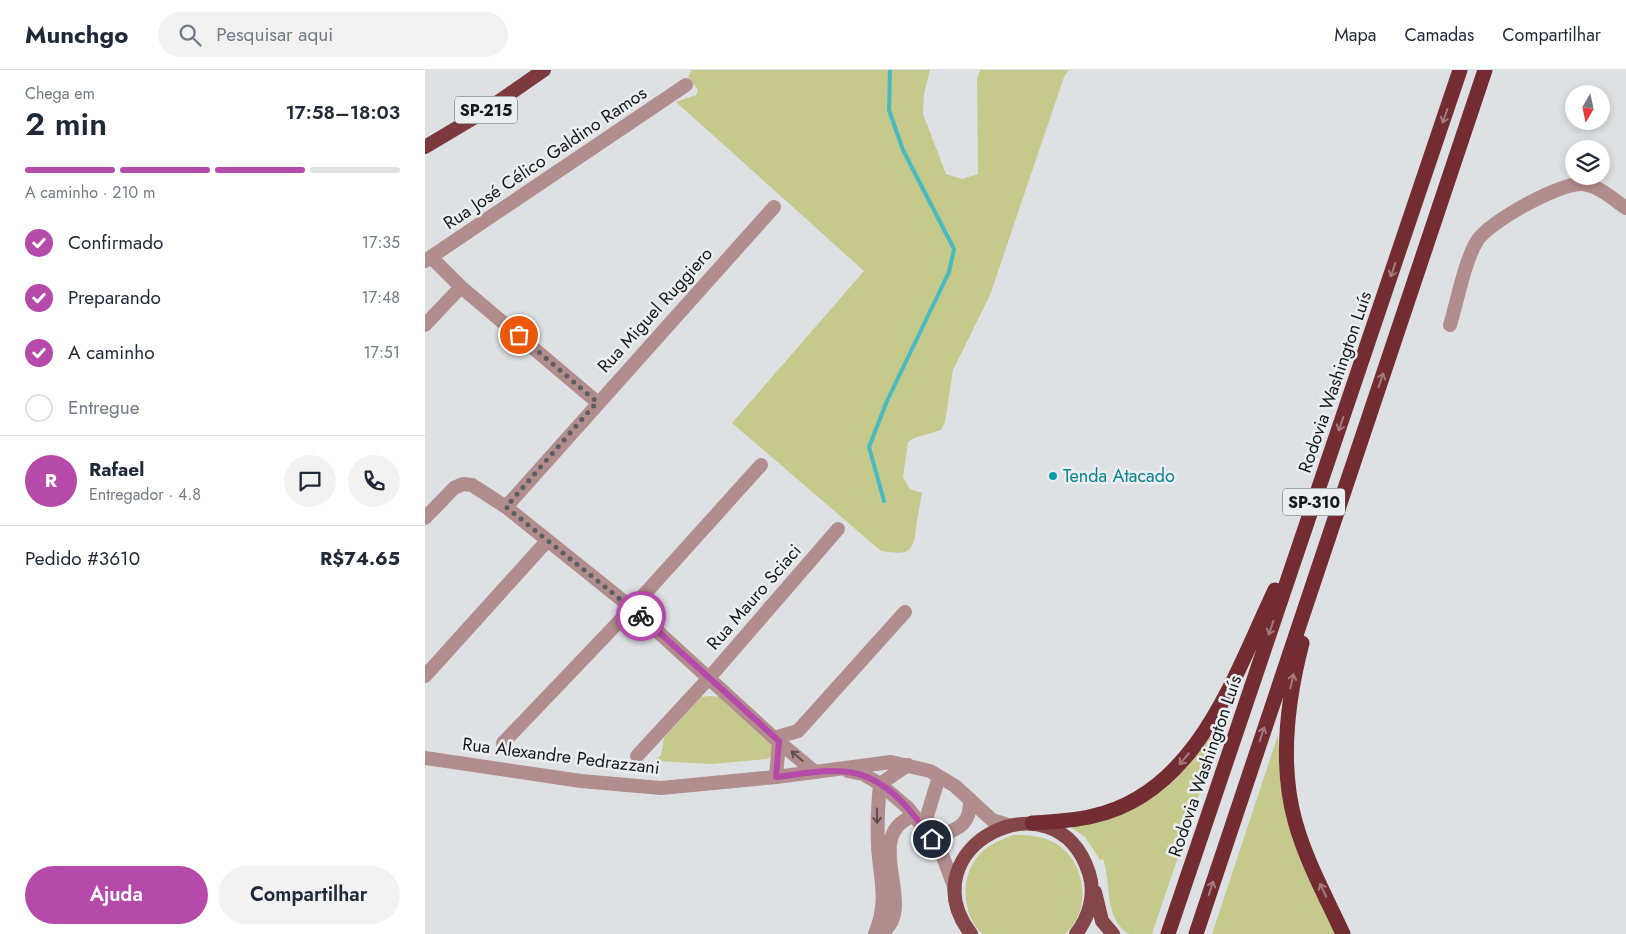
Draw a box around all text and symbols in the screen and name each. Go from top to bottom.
search box [158,12,508,57]
text: Munchgo [25,17,128,52]
icon: search [176,21,204,49]
text: Pesquisar aqui [216,21,333,48]
text: Mapa [1334,22,1376,48]
text: Camadas [1404,22,1474,48]
text: Compartilhar [1502,22,1601,48]
street label: Rua José Célico Galdino Ramos [438,80,652,236]
text: Chega em [25,82,95,105]
north arrow [1565,85,1610,130]
map controls [1565,85,1610,185]
road number: SP-215 [455,96,517,124]
text: 17:58–18:03 [286,99,400,126]
text: 2 min [25,101,107,147]
one-way arrow [1439,108,1449,124]
button: layers [1565,140,1610,185]
text: A caminho · 210 m [25,181,155,204]
icon: check [25,229,53,257]
text: Confirmado [68,229,163,256]
text: 17:35 [362,231,400,254]
street label: Rua Miguel Ruggiero [591,241,719,379]
one-way arrow [1388,262,1397,278]
icon: check [25,284,53,312]
text: Preparando [68,284,161,311]
text: 17:48 [362,286,400,309]
street label: Rodovia Washington Luís [1292,288,1378,476]
pin [498,314,540,356]
icon: bag [505,321,533,349]
icon: check [25,339,53,367]
text: A caminho [68,339,155,366]
text: 17:51 [363,341,400,364]
one-way arrow [1377,373,1386,389]
text: Entregue [68,394,140,421]
one-way arrow [1336,416,1345,431]
button: chat [284,455,336,507]
button: phone [348,455,400,507]
text: Rafael [89,456,144,483]
place label: Tenda Atacado [1063,463,1175,489]
text: R [45,467,57,494]
marker: Tenda Atacado [1047,470,1059,482]
text: Entregador · 4.8 [89,483,201,506]
road number: SP-310 [1283,488,1345,516]
street label: Rua Mauro Sciaci [701,538,807,656]
text: Pedido #3610 [25,545,140,572]
text: R$74.65 [320,545,400,572]
courier [616,591,666,641]
icon: bike [627,602,655,630]
one-way arrow [1266,619,1275,635]
street label: Rodovia Washington Luís [1162,672,1248,860]
one-way arrow [1288,674,1297,690]
one-way arrow [1258,726,1267,742]
street label: Rua Alexandre Pedrazzani [461,731,661,781]
one-way arrow [791,751,804,762]
one-way arrow [1179,752,1190,765]
one-way arrow [873,807,882,823]
pin [911,818,953,860]
icon: home [918,825,946,853]
button: Ajuda [25,866,208,924]
button: Compartilhar [218,866,400,924]
one-way arrow [1207,880,1216,896]
one-way arrow [1317,883,1327,898]

